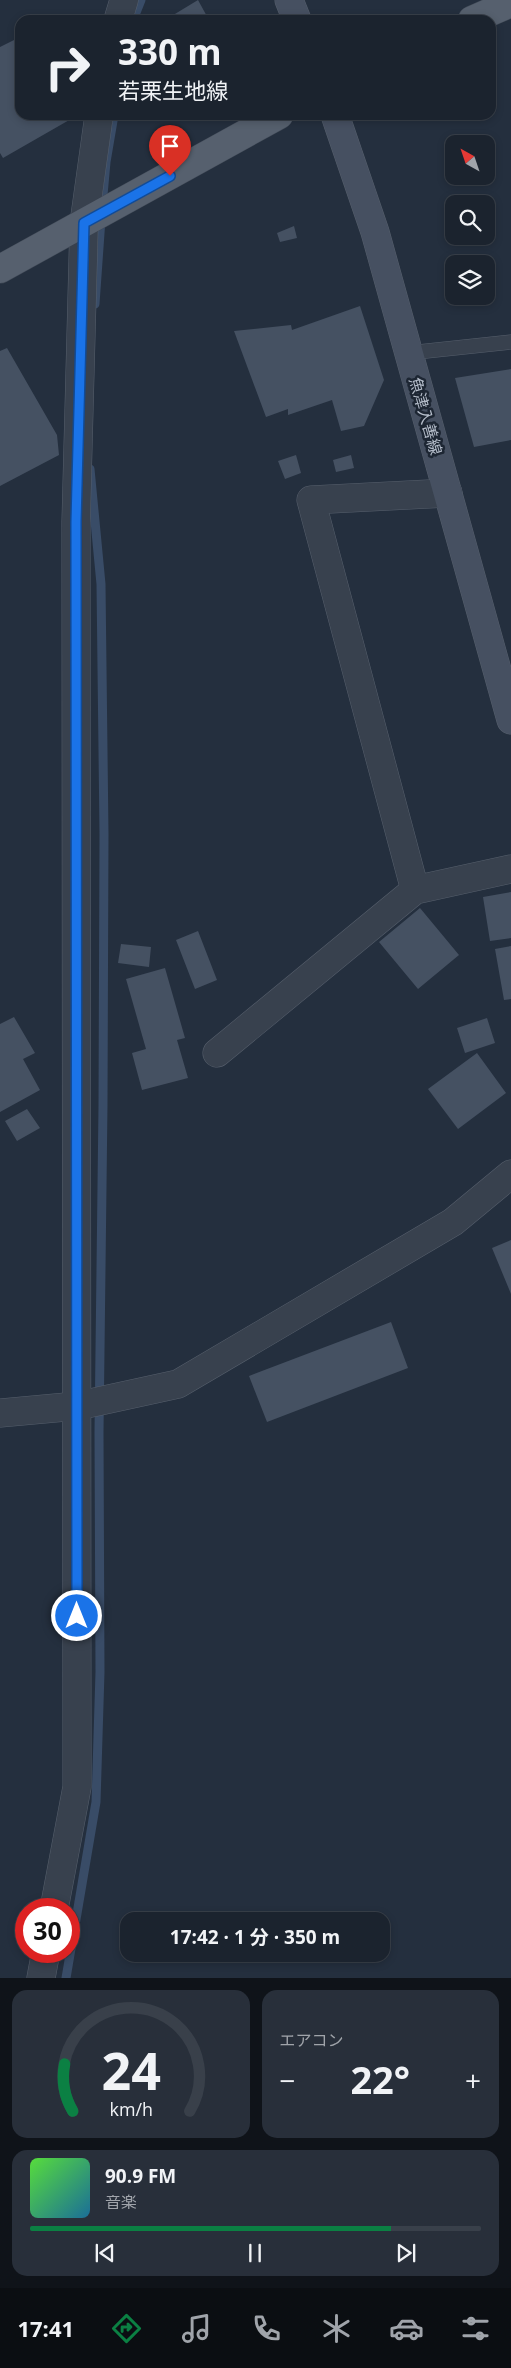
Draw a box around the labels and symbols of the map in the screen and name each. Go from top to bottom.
pin [149,125,191,176]
north arrow [445,135,495,185]
street label: 魚津入善線 [404,375,448,457]
position arrow [50,1589,102,1641]
speed limit sign: 30 [15,1898,80,1963]

